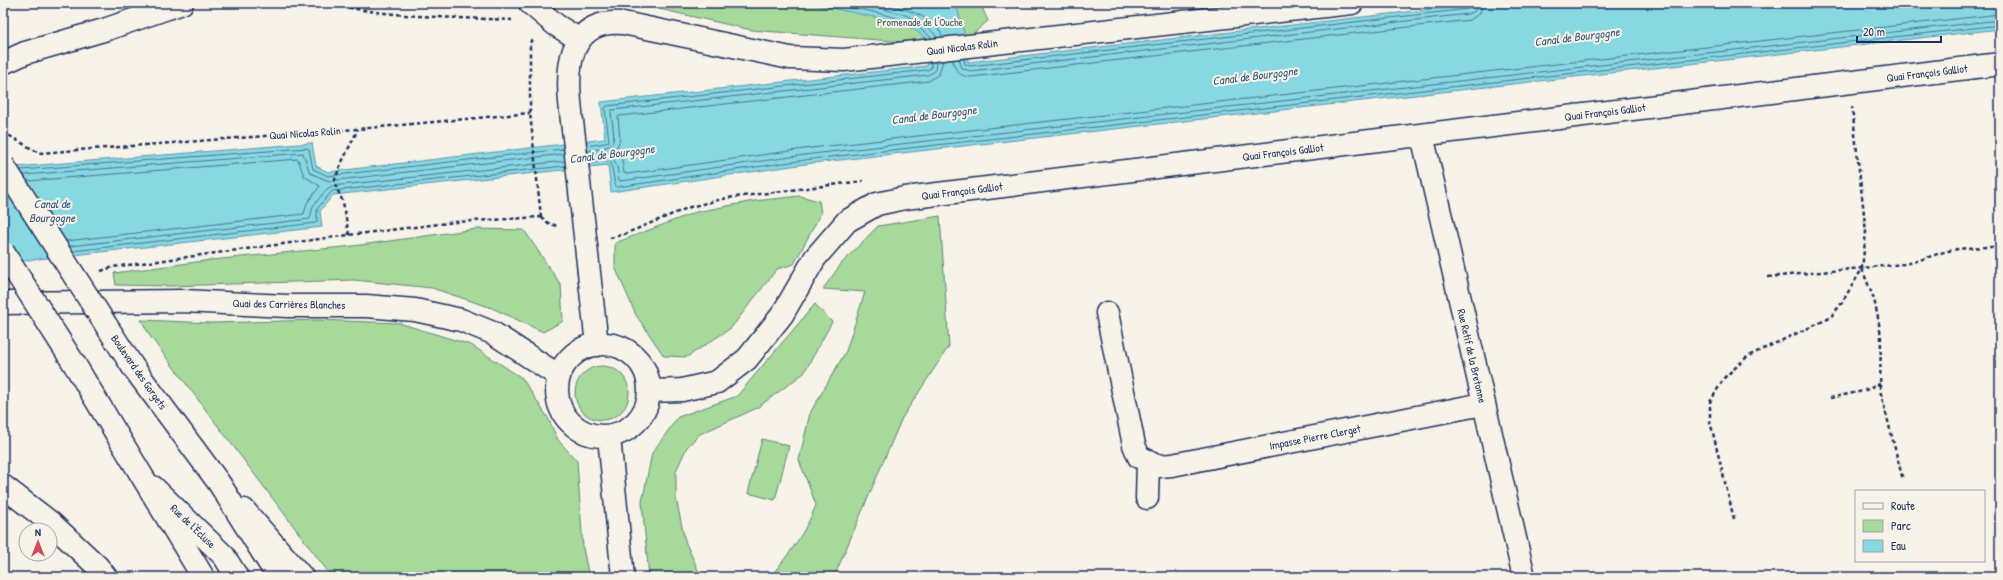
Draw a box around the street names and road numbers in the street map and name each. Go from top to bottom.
street label: Quai Nicolas Rolin [926,36,998,58]
street label: Quai François Galliot [1886,61,1969,85]
street label: Quai François Galliot [1564,100,1647,124]
street label: Quai Nicolas Rolin [269,124,341,142]
street label: Quai François Galliot [1242,140,1325,164]
street label: Quai François Galliot [921,179,1004,203]
street label: Quai des Carrières Blanches [233,296,345,312]
street label: Rue Retif de la Bretonne [1454,308,1490,405]
street label: Boulevard des Gorgets [108,332,170,412]
street label: Impasse Pierre Clerget [1268,421,1362,453]
street label: Rue de l'Écluse [168,501,219,551]

